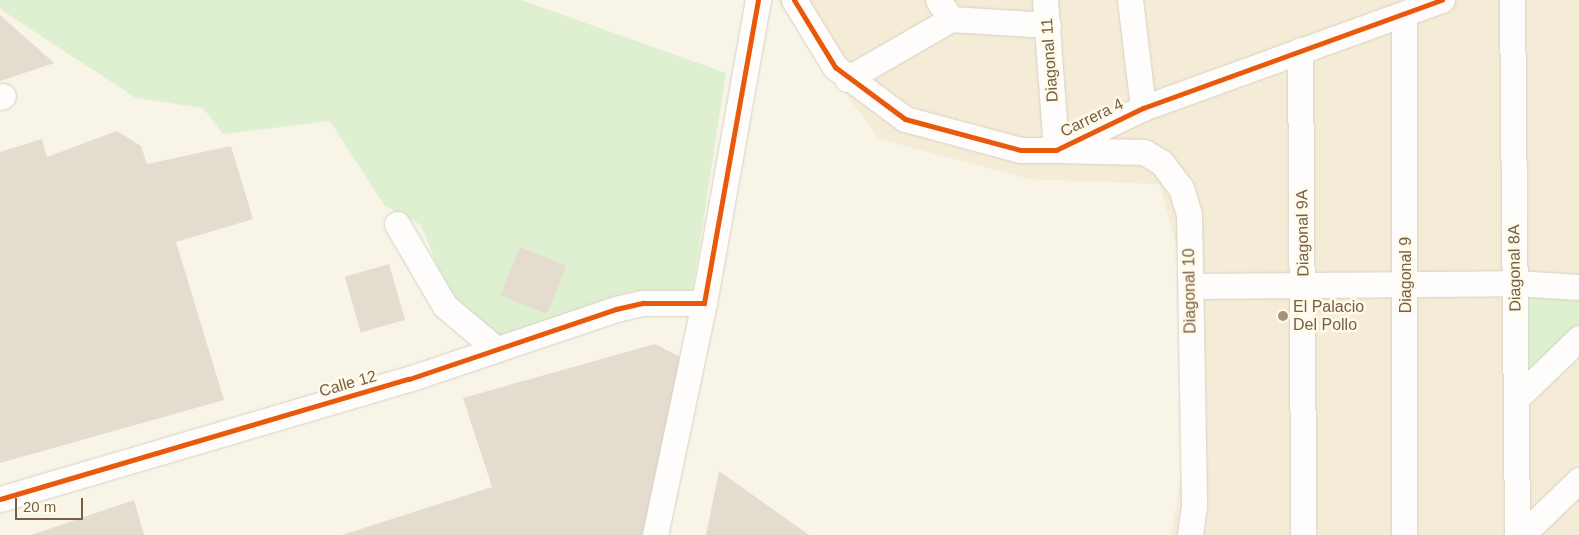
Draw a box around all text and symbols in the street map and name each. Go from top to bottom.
street label: Diagonal 11 [1037,17,1063,103]
street label: Carrera 4 [1057,95,1127,141]
street label: Diagonal 9A [1293,189,1313,277]
street label: Diagonal 8A [1505,224,1525,312]
street label: Diagonal 9 [1396,237,1416,313]
street label: Diagonal 10 [1180,248,1200,334]
place label: El Palacio Del Pollo [1293,297,1364,335]
marker: El Palacio Del Pollo [1277,310,1289,322]
street label: Calle 12 [317,367,379,401]
scale bar [18,488,85,520]
text: 20 m [23,498,56,515]

